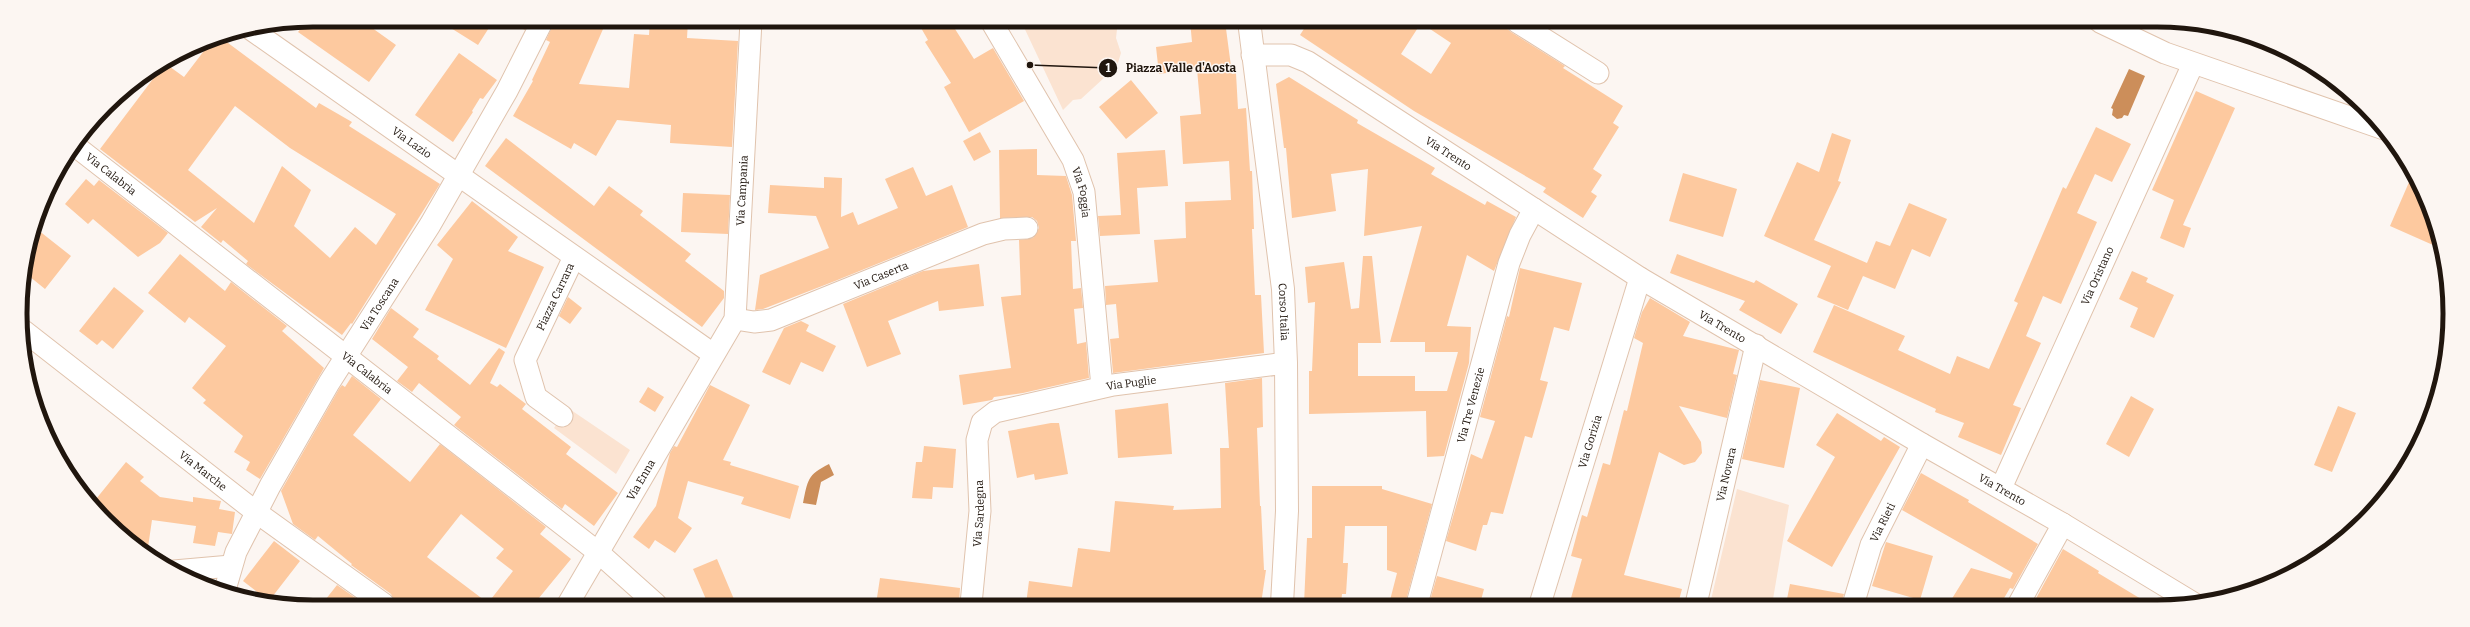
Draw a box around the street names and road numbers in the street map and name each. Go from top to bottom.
street label: Via Lazio [389,124,434,161]
street label: Via Trento [1423,134,1474,174]
street label: Via Calabria [83,150,139,198]
street label: Via Campania [734,155,751,226]
street label: Via Foggia [1069,165,1092,218]
street label: Via Oristano [2079,245,2116,307]
street label: Via Caserta [852,259,910,293]
street label: Piazza Carrara [534,261,577,333]
street label: Via Toscana [358,276,401,334]
street label: Corso Italia [1275,282,1291,341]
street label: Via Trento [1696,308,1748,346]
street label: Via Calabria [339,349,395,397]
street label: Via Tre Venezie [1455,366,1488,445]
street label: Via Puglie [1105,374,1157,393]
street label: Via Gorizia [1576,413,1605,470]
street label: Via Novara [1714,446,1739,503]
street label: Via Marche [176,448,229,494]
street label: Via Enna [624,457,658,503]
street label: Via Trento [1976,471,2028,509]
street label: Via Sardegna [971,480,987,547]
street label: Via Rieti [1868,500,1899,544]

